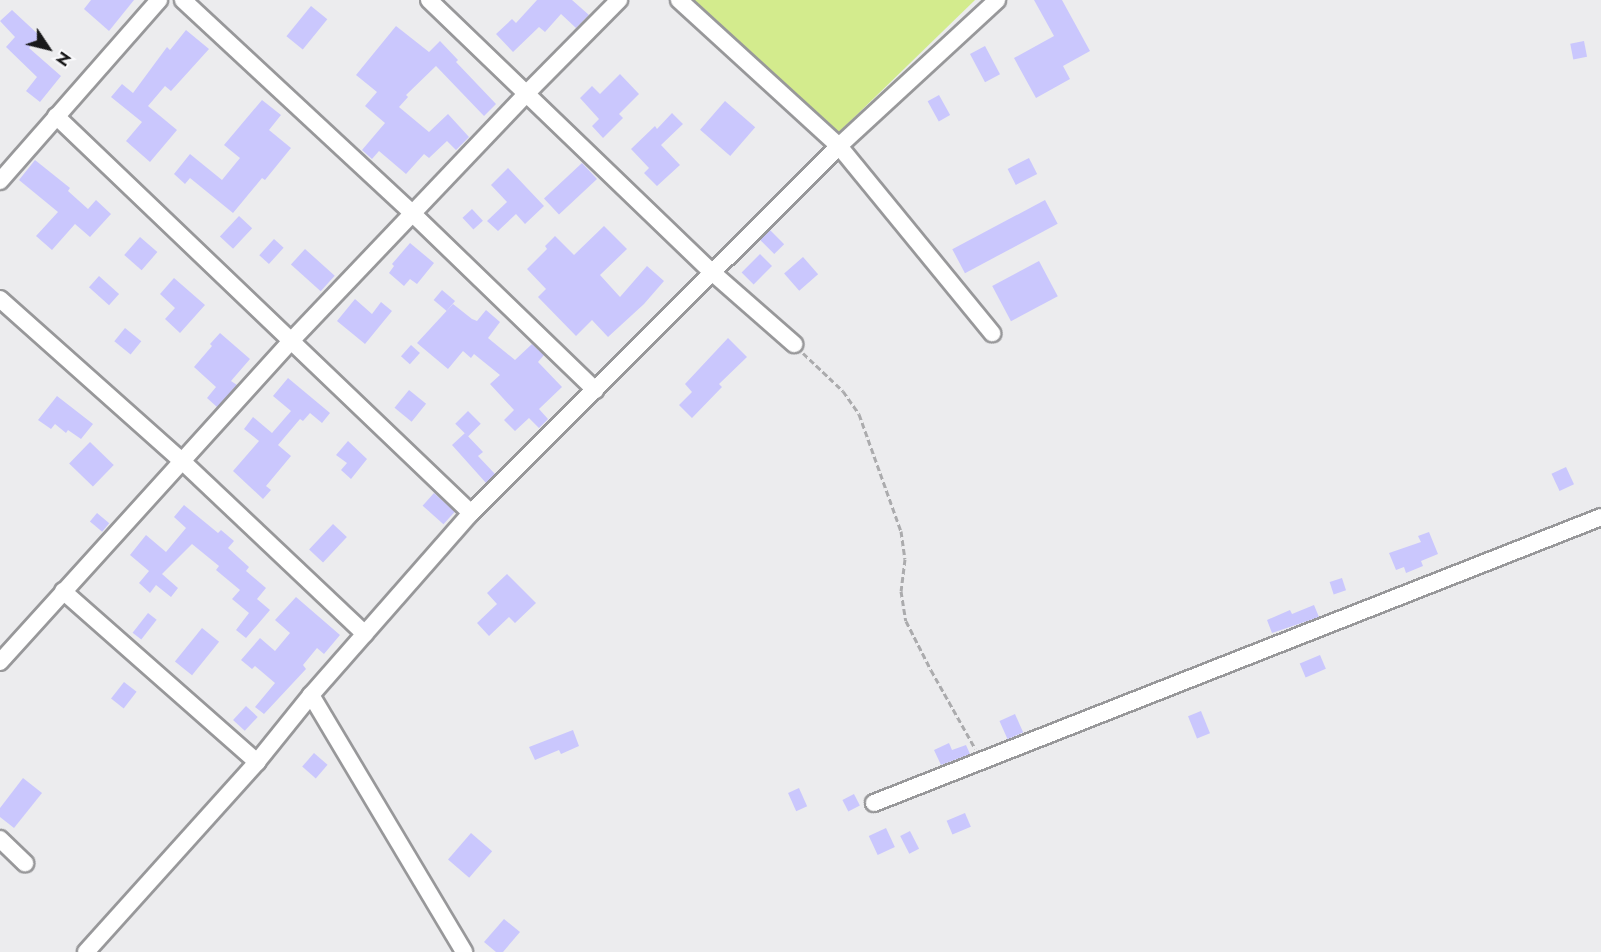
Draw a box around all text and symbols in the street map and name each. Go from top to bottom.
north arrow [18,18,78,78]
text: N [50,47,76,70]

